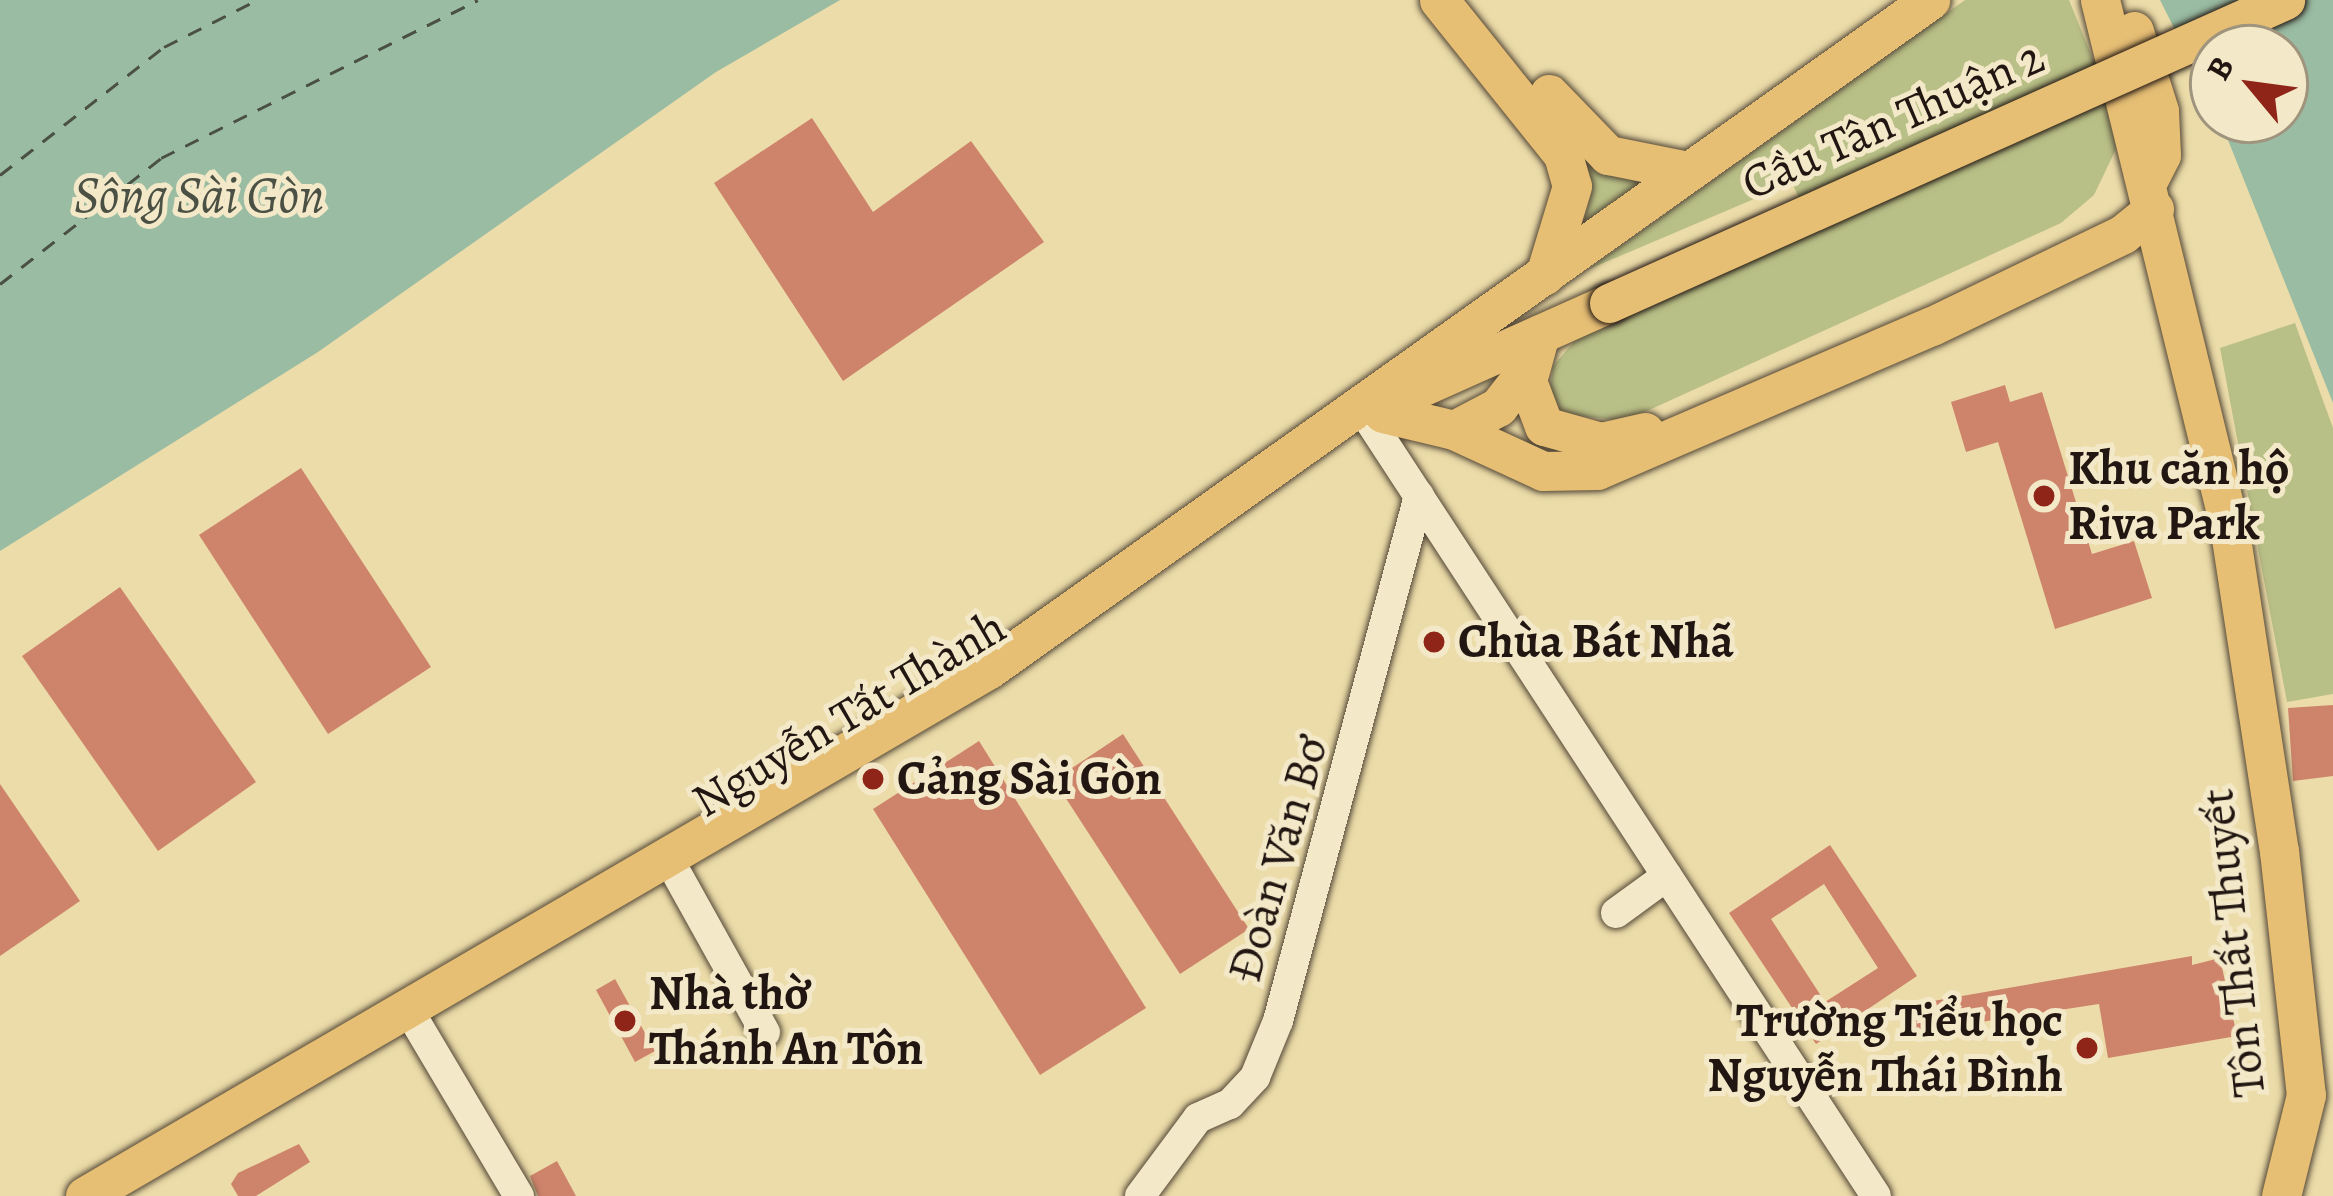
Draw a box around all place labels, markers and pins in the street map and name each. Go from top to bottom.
place label: Khu căn hộ Riva Park [2068,439,2289,552]
marker: Khu căn hộ Riva Park [2031,483,2057,509]
place label: Chùa Bát Nhã [1458,613,1734,671]
marker: Chùa Bát Nhã [1421,629,1447,655]
place label: Cảng Sài Gòn [897,750,1162,808]
marker: Cảng Sài Gòn [860,766,886,792]
place label: Nhà thờ Thánh An Tôn [649,964,923,1077]
place label: Trường Tiểu học Nguyễn Thái Bình [1707,991,2063,1104]
marker: Nhà thờ Thánh An Tôn [612,1008,638,1034]
marker: Trường Tiểu học Nguyễn Thái Bình [2074,1035,2100,1061]

